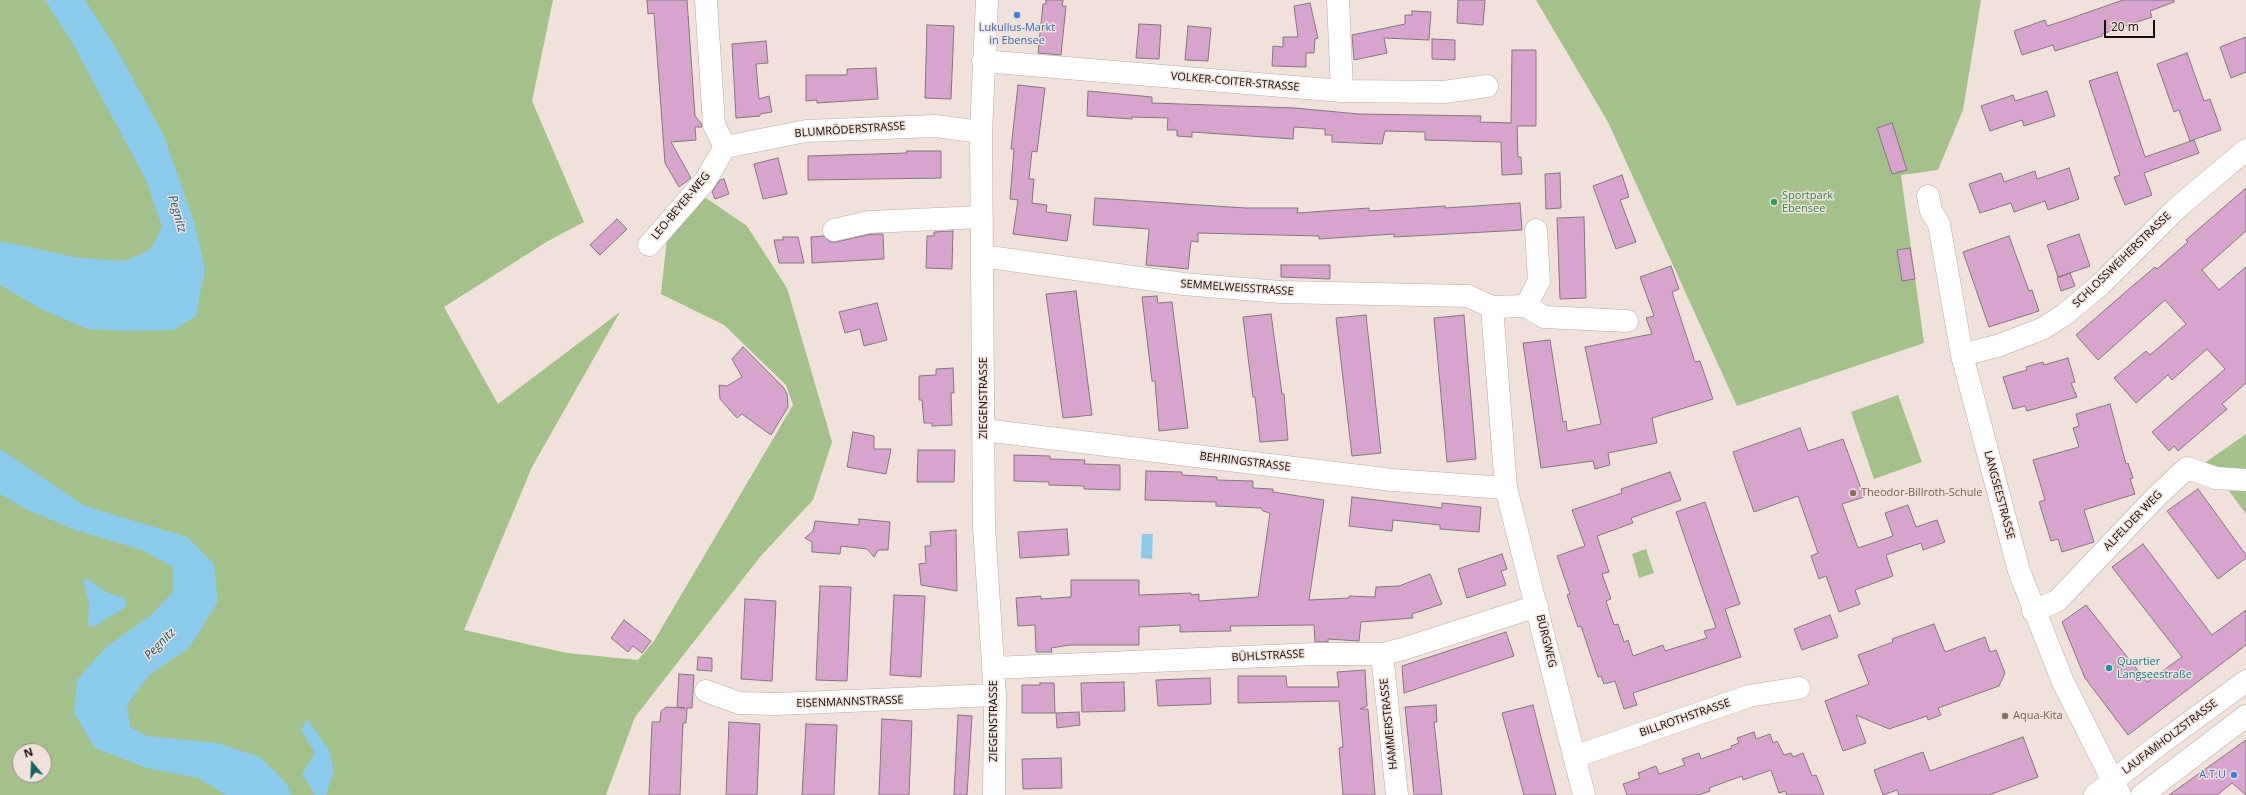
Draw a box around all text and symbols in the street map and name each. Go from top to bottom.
marker: Lukullus-Markt in Ebensee [1012,10,1022,20]
scale bar [2106,12,2157,38]
text: 20 m [2111,18,2139,35]
place label: Lukullus-Markt in Ebensee [979,21,1055,47]
street label: VOLKER-COITER-STRASSE [1170,70,1300,94]
street label: BLUMRÖDERSTRASSE [794,120,906,140]
street label: LEO-BEYER-WEG [649,170,713,242]
place label: Sportpark Ebensee [1782,189,1833,215]
water label: Pegnitz [165,194,189,234]
marker: Sportpark Ebensee [1769,197,1779,207]
street label: SCHLOSSWEIHERSTRASSE [2070,209,2174,311]
street label: SEMMELWEISSTRASSE [1180,277,1294,299]
street label: ZIEGENSTRASSE [977,357,991,439]
street label: LANGSEESTRASSE [1981,449,2017,541]
street label: BEHRINGSTRASSE [1199,450,1291,474]
place label: Theodor-Billroth-Schule [1861,486,1982,500]
marker: Theodor-Billroth-Schule [1848,488,1858,498]
street label: ALFELDER WEG [2101,488,2165,554]
street label: BÜRGWEG [1533,613,1559,669]
water label: Pegnitz [141,625,179,663]
street label: BÜHLSTRASSE [1231,647,1305,665]
place label: Quartier Langseestraße [2117,655,2192,681]
marker: Quartier Langseestraße [2104,663,2114,673]
street label: HAMMERSTRASSE [1378,678,1400,770]
street label: ZIEGENSTRASSE [987,680,1001,762]
street label: EISENMANNSTRASSE [796,694,904,710]
street label: BILLROTHSTRASSE [1638,696,1732,740]
street label: LAUFAMHOLZSTRASSE [2120,697,2220,777]
place label: Aqua-Kita [2013,709,2063,723]
marker: Aqua-Kita [2000,711,2010,721]
north arrow [12,743,52,783]
text: N [22,744,35,761]
place label: A.T.U [2199,768,2226,782]
marker: A.T.U [2229,770,2239,780]

